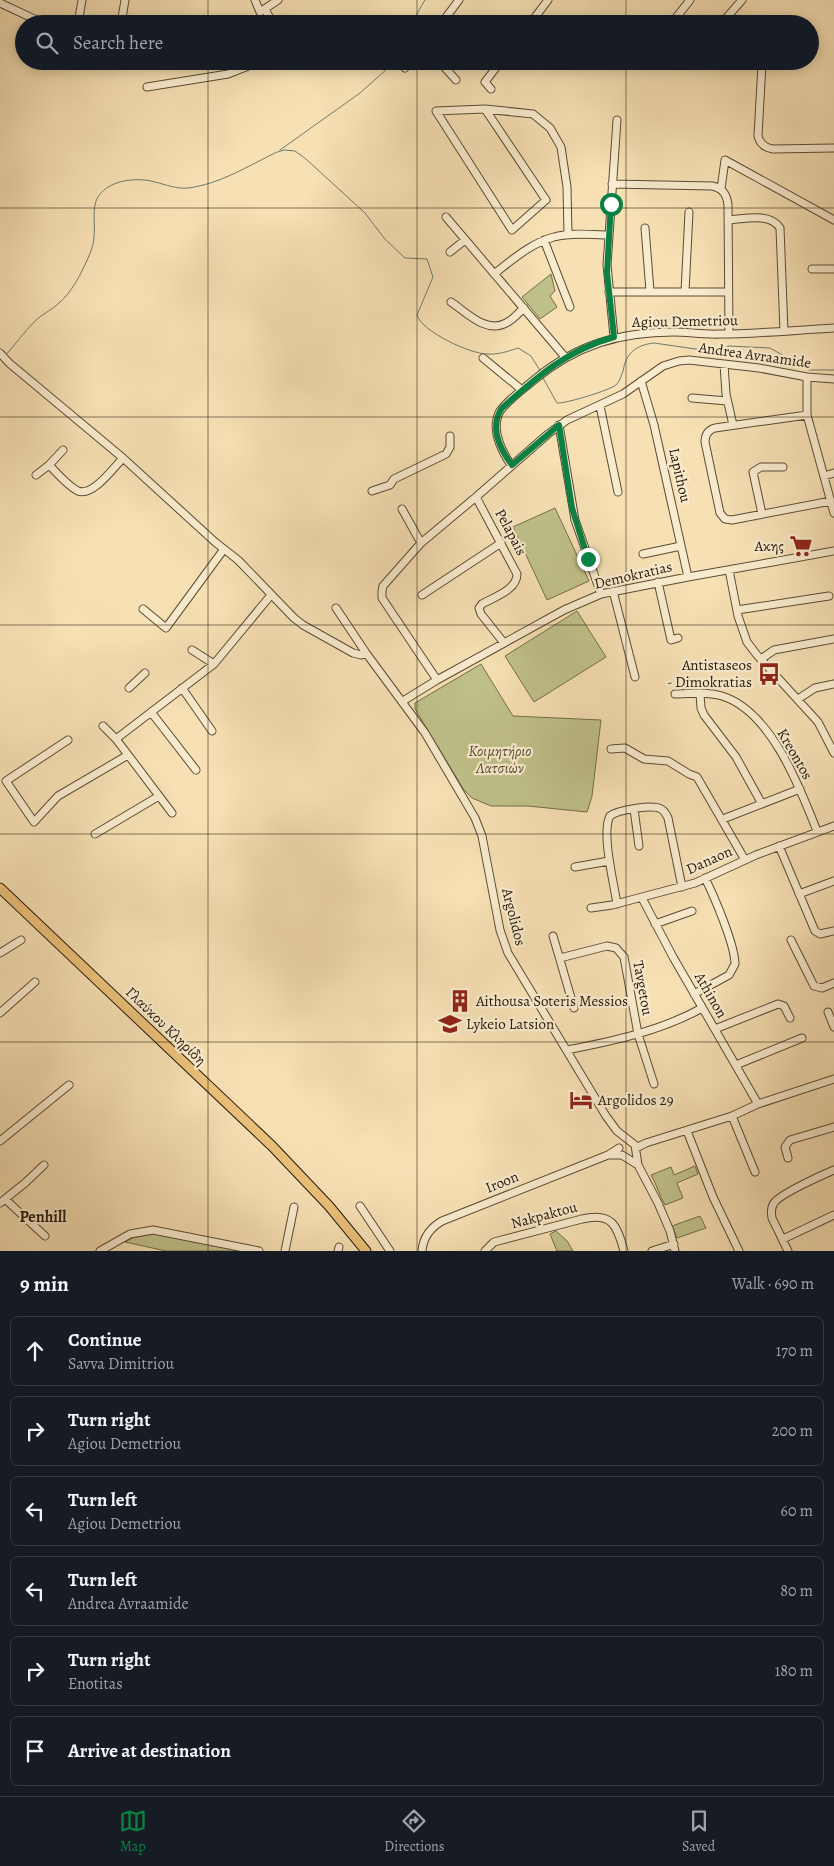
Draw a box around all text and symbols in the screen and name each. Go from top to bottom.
search box [15,15,819,70]
icon: search [33,29,61,57]
text: Search here [73,30,163,56]
route start [600,193,623,216]
street label: Agiou Demetriou [631,310,739,332]
street label: Andrea Avraamide [697,337,813,373]
street label: Lapithou [664,446,696,505]
street label: Pelapais [490,505,532,559]
supermarket icon: Ακης [788,533,814,559]
place label: Ακης [754,536,784,556]
route end [577,548,600,571]
street label: Demokratias [592,556,674,594]
place label: Antistaseos - Dimokratias [667,655,752,692]
bus stop icon: Antistaseos - Dimokratias [756,661,782,687]
street label: Kreontos [772,725,818,783]
park label: Κοιμητήριο Λατσιών [468,741,532,778]
street label: Danaon [683,841,735,879]
street label: Argolidos [497,885,531,948]
street label: Tavgetou [628,959,658,1018]
street label: Athinon [689,968,732,1022]
street label: Γλαύκου Κληρίδη [121,982,211,1070]
building icon: Aithousa Soteris Messios [447,988,473,1014]
place label: Aithousa Soteris Messios [475,991,628,1011]
school or university icon: Lykeio Latsion [437,1011,463,1037]
place label: Lykeio Latsion [466,1014,554,1034]
hotel icon: Argolidos 29 [568,1087,594,1113]
place label: Argolidos 29 [597,1090,674,1110]
street label: Iroon [482,1166,522,1198]
street label: Nakpaktou [509,1196,580,1233]
district label: Penhill [20,1206,67,1228]
text: 9 min [20,1270,69,1298]
text: Walk · 690 m [732,1273,814,1295]
text: Continue [68,1327,142,1353]
icon: ahead [21,1337,49,1365]
text: 170 m [776,1340,813,1362]
text: Savva Dimitriou [68,1353,174,1375]
text: Turn right [68,1407,150,1433]
icon: right [21,1417,49,1445]
text: 200 m [772,1420,813,1442]
text: Agiou Demetriou [68,1433,181,1455]
text: Turn left [68,1487,137,1513]
icon: left [21,1497,49,1525]
text: 60 m [781,1500,813,1522]
text: Agiou Demetriou [68,1513,181,1535]
text: Turn left [68,1567,137,1593]
icon: left [21,1577,49,1605]
text: 80 m [780,1580,813,1602]
text: Andrea Avraamide [68,1593,189,1615]
text: Turn right [68,1647,150,1673]
icon: right [21,1657,49,1685]
text: 180 m [775,1660,813,1682]
text: Enotitas [68,1673,123,1695]
icon: arrive [21,1737,49,1765]
text: Arrive at destination [68,1738,231,1764]
tab: Map [119,1807,147,1856]
tab: Directions [384,1807,444,1856]
tab: Saved [682,1807,715,1856]

